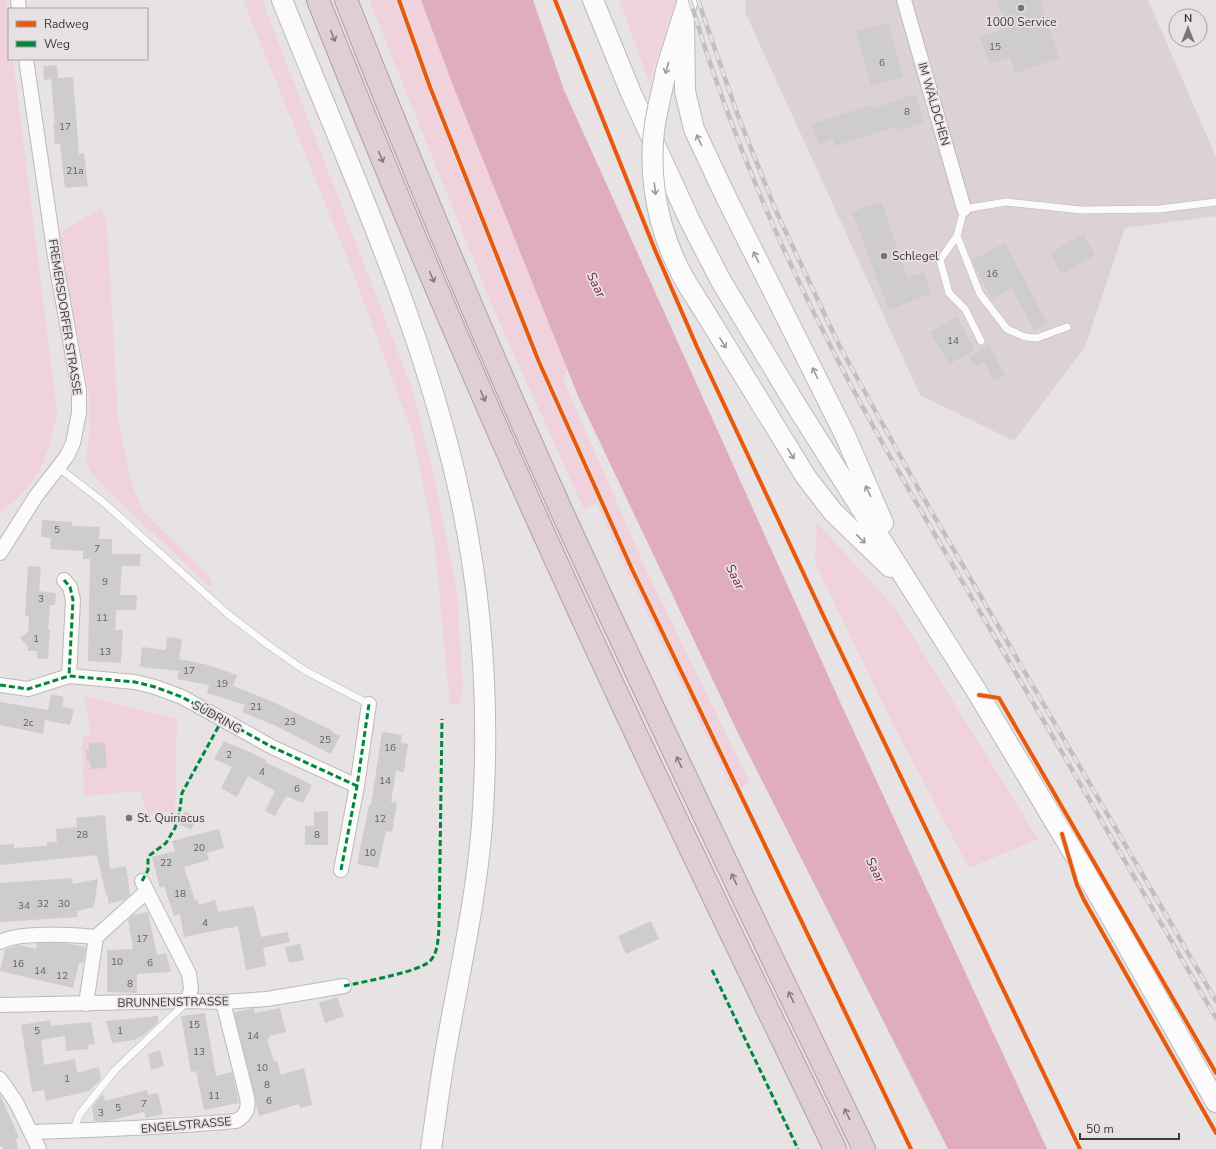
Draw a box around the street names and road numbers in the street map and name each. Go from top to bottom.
street label: IM WÄLDCHEN [914,60,954,148]
street label: FREMERSDORFER STRASSE [45,238,85,396]
street label: SÜDRING [190,697,244,737]
street label: BRUNNENSTRASSE [117,993,229,1011]
street label: ENGELSTRASSE [140,1113,232,1137]

